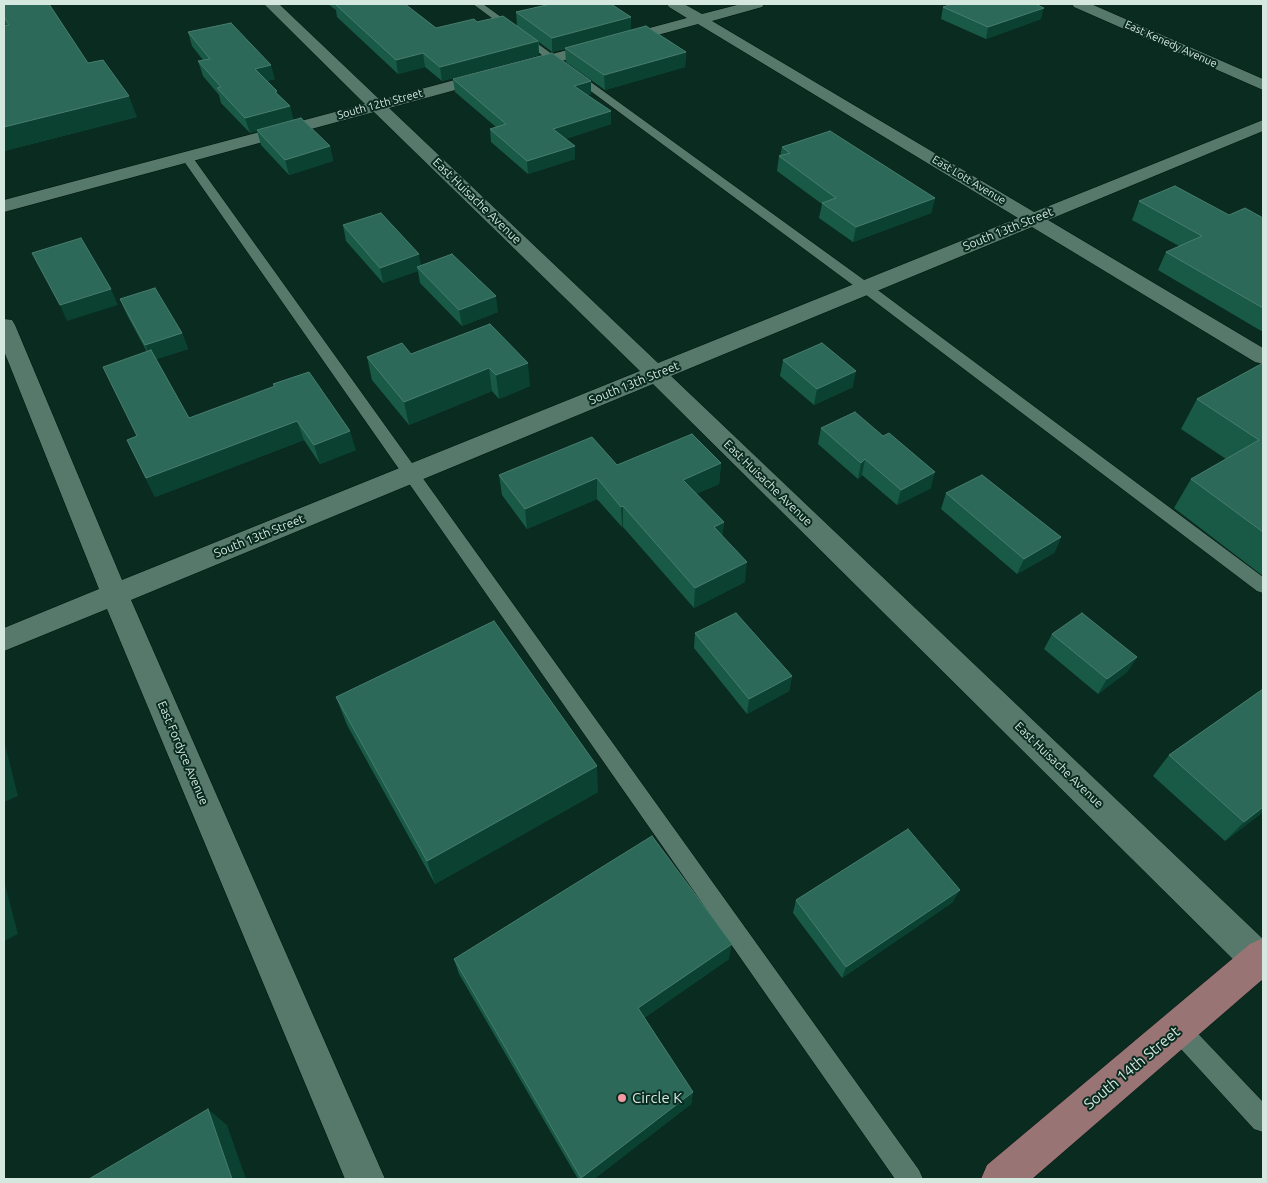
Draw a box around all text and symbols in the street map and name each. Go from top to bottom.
street label: East Kenedy Avenue [1123,18,1219,70]
street label: South 12th Street [336,86,424,122]
street label: East Lott Avenue [930,153,1008,207]
street label: East Huisache Avenue [430,155,524,247]
street label: South 13th Street [961,204,1055,254]
street label: South 13th Street [587,358,681,408]
street label: East Huisache Avenue [721,437,815,529]
street label: South 13th Street [212,511,306,561]
street label: East Fordyce Avenue [155,699,211,807]
street label: East Huisache Avenue [1012,719,1106,811]
street label: South 14th Street [1080,1023,1184,1113]
place label: Circle K [632,1089,682,1107]
marker: Circle K [616,1092,628,1104]

